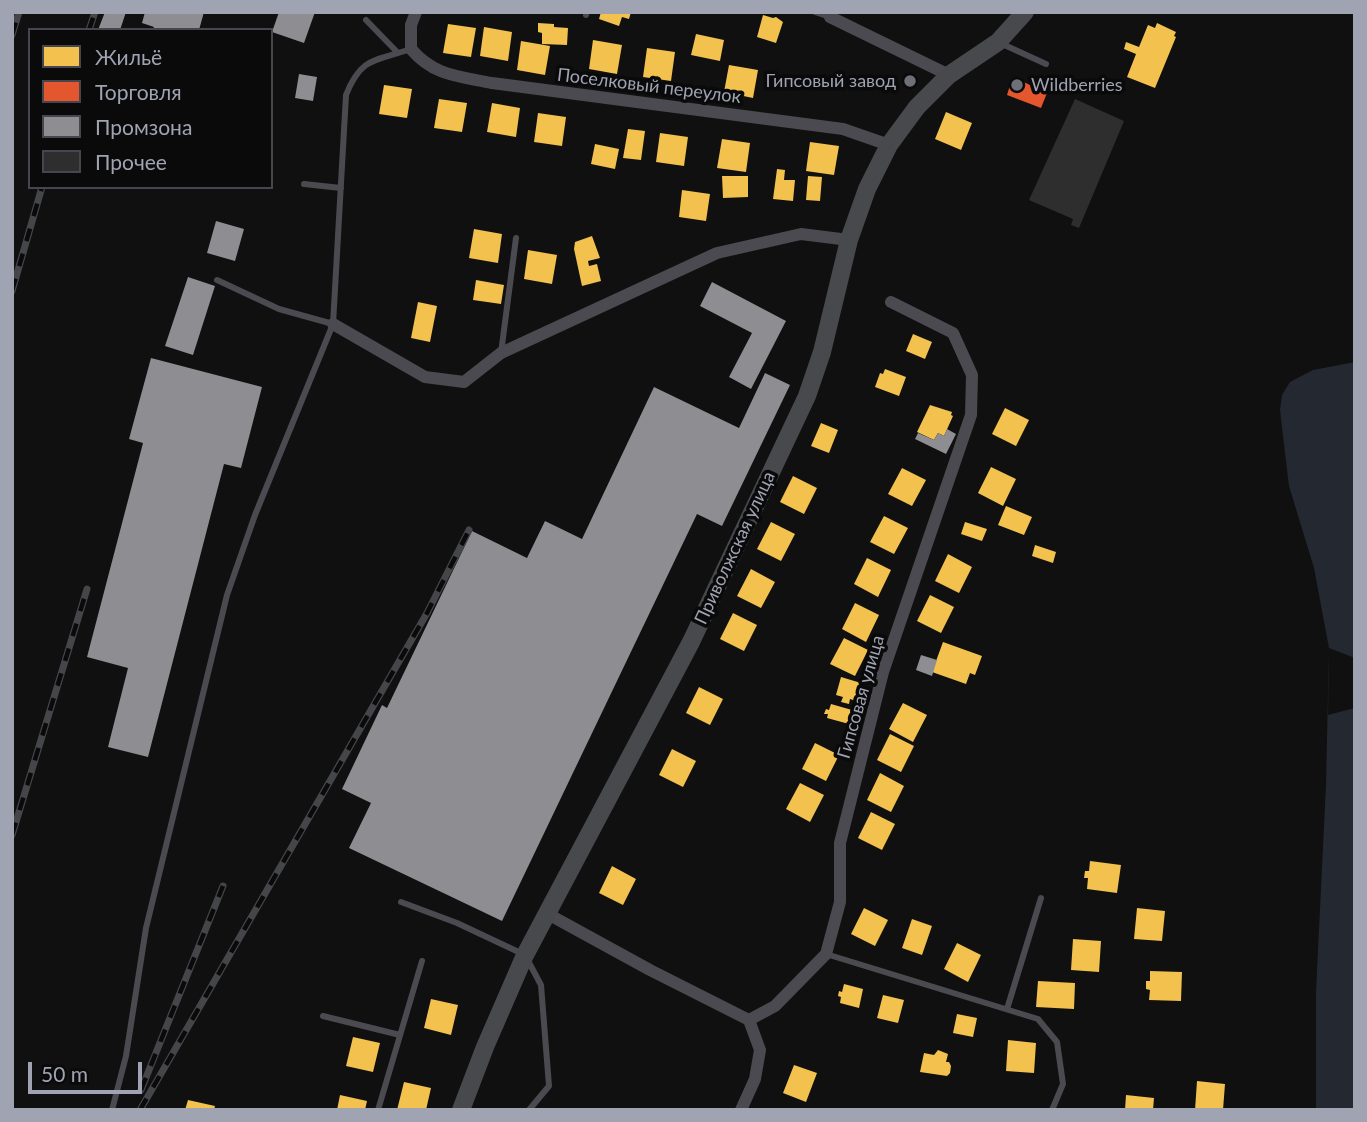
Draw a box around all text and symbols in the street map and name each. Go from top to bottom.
legend [28,28,273,189]
text: Жильё [95,44,162,69]
street label: Поселковый переулок [556,64,742,108]
place label: Гипсовый завод [765,70,896,92]
marker: Гипсовый завод [902,73,918,89]
place label: Wildberries [1031,74,1123,96]
marker: Wildberries [1009,77,1025,93]
text: Торговля [95,79,182,104]
text: Промзона [95,114,192,139]
text: Прочее [95,149,167,174]
street label: Приволжская улица [690,468,780,628]
street label: Гипсовая улица [833,633,889,761]
scale bar [32,1048,145,1092]
text: 50 m [41,1061,88,1086]

